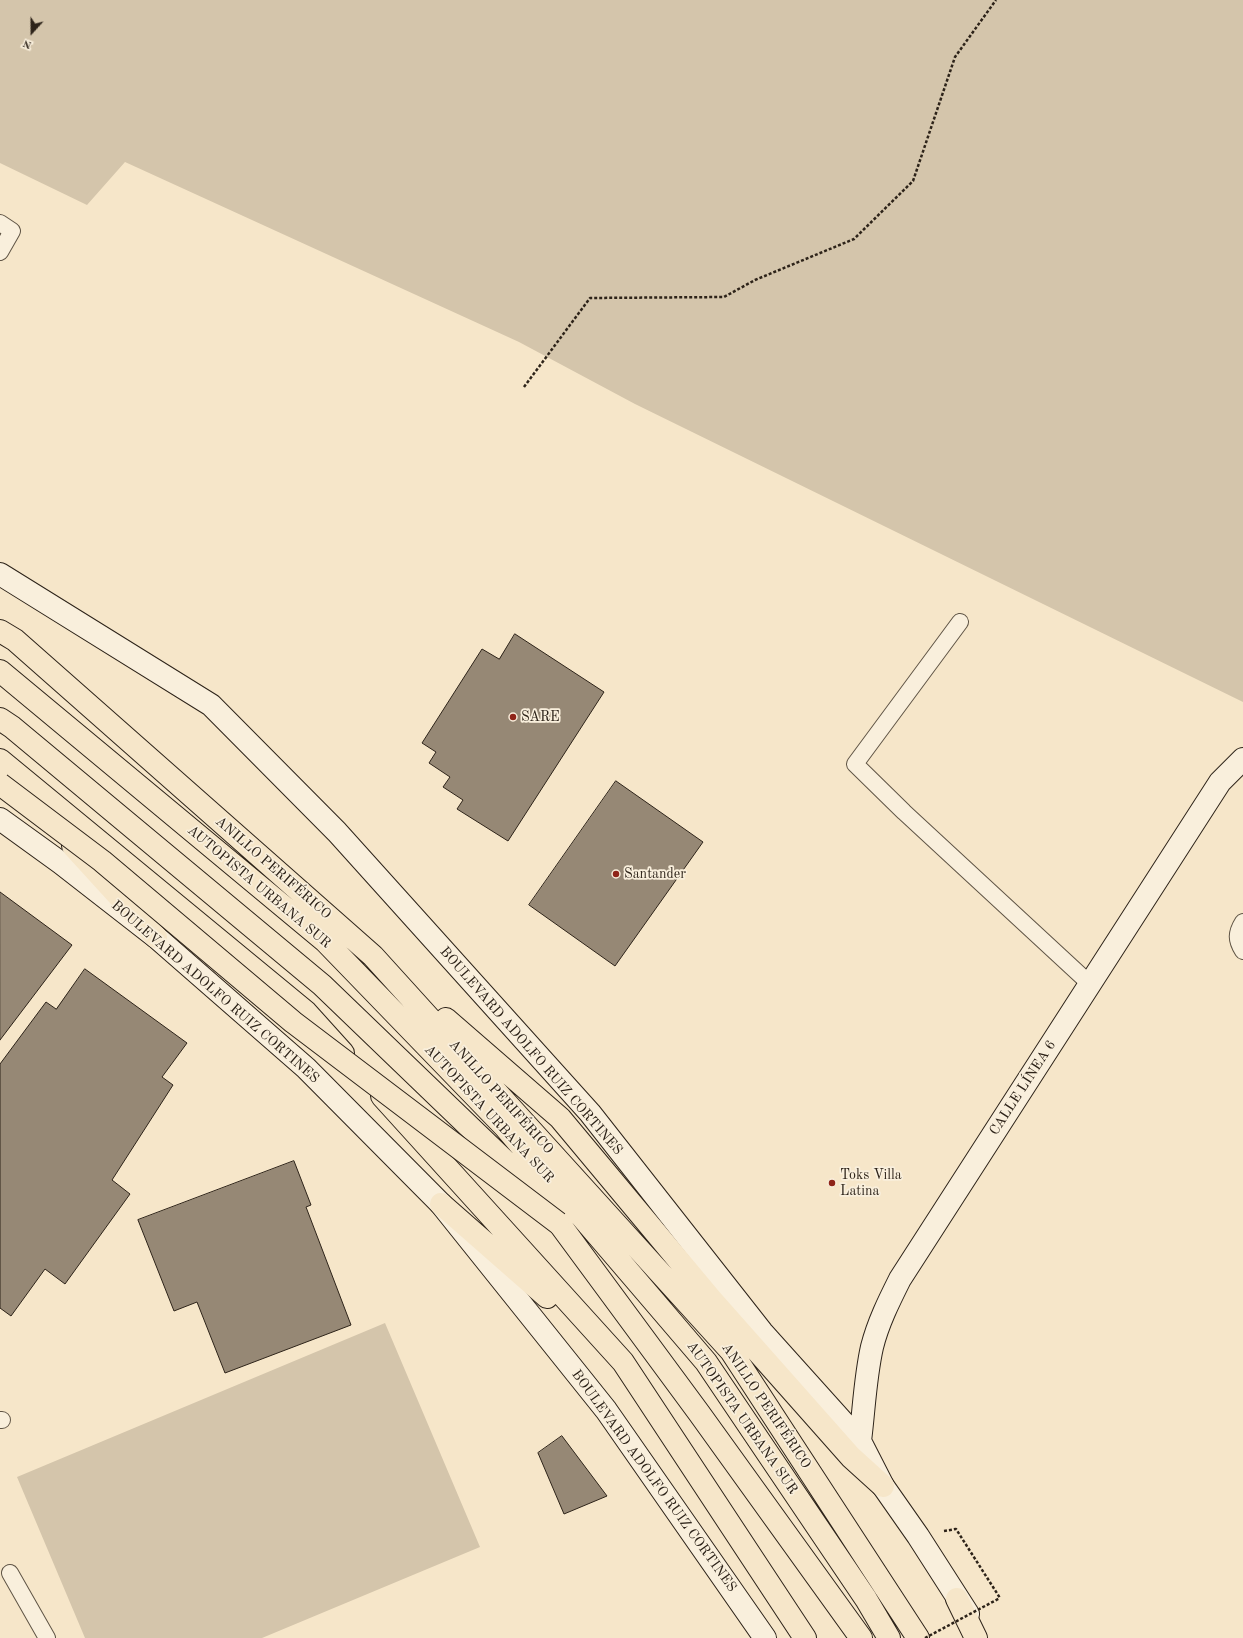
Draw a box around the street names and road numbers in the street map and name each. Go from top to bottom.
street label: ANILLO PERIFÉRICO [212,813,334,923]
street label: AUTOPISTA URBANA SUR [184,822,334,952]
street label: BOULEVARD ADOLFO RUIZ CORTINES [108,897,322,1087]
street label: BOULEVARD ADOLFO RUIZ CORTINES [436,944,626,1158]
street label: ANILLO PERIFÉRICO [445,1036,557,1158]
street label: CALLE LÍNEA 6 [986,1037,1060,1139]
street label: AUTOPISTA URBANA SUR [421,1042,557,1186]
street label: AUTOPISTA URBANA SUR [683,1338,801,1498]
street label: ANILLO PERIFÉRICO [718,1340,814,1472]
street label: BOULEVARD ADOLFO RUIZ CORTINES [568,1367,740,1595]

